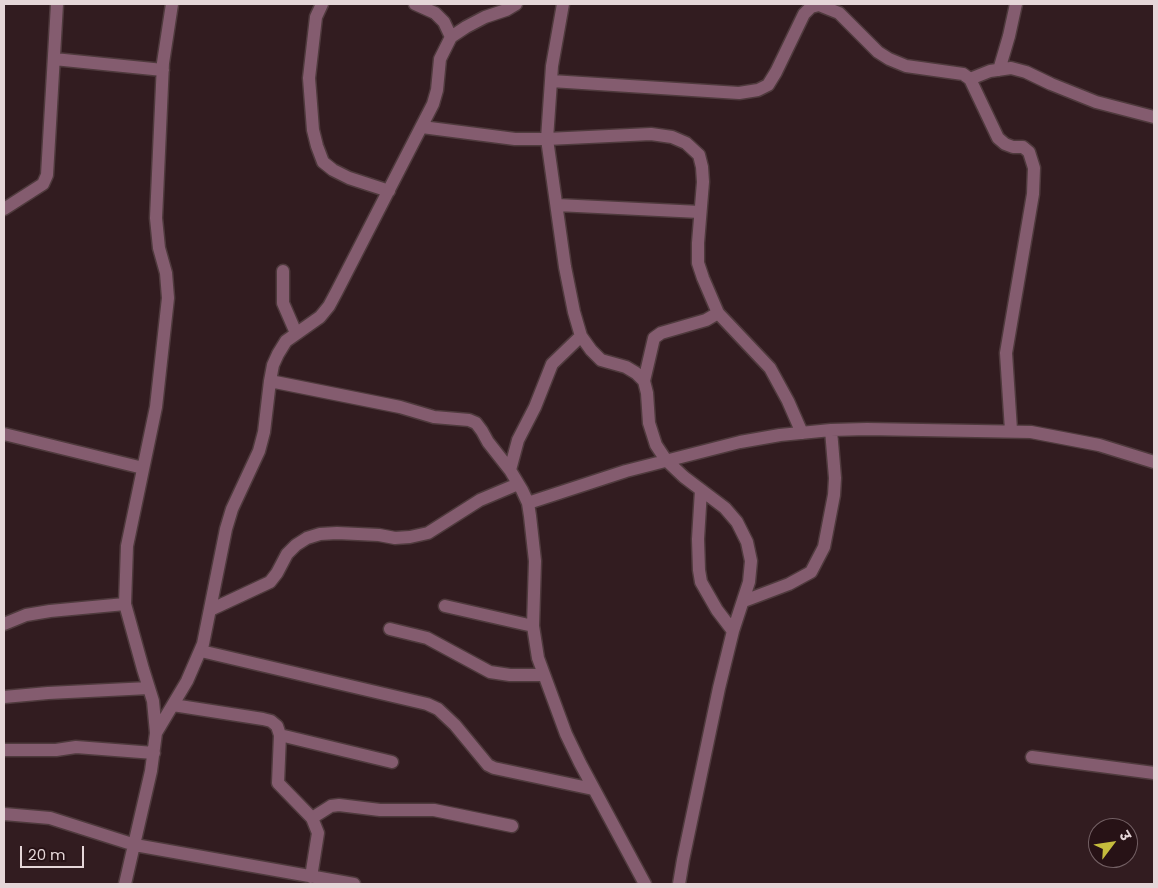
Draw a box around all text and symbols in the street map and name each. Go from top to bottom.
north arrow [1088,818,1138,868]
text: उ [1114,827,1136,844]
scale bar [22,836,86,868]
text: 20 m [28,844,66,865]

